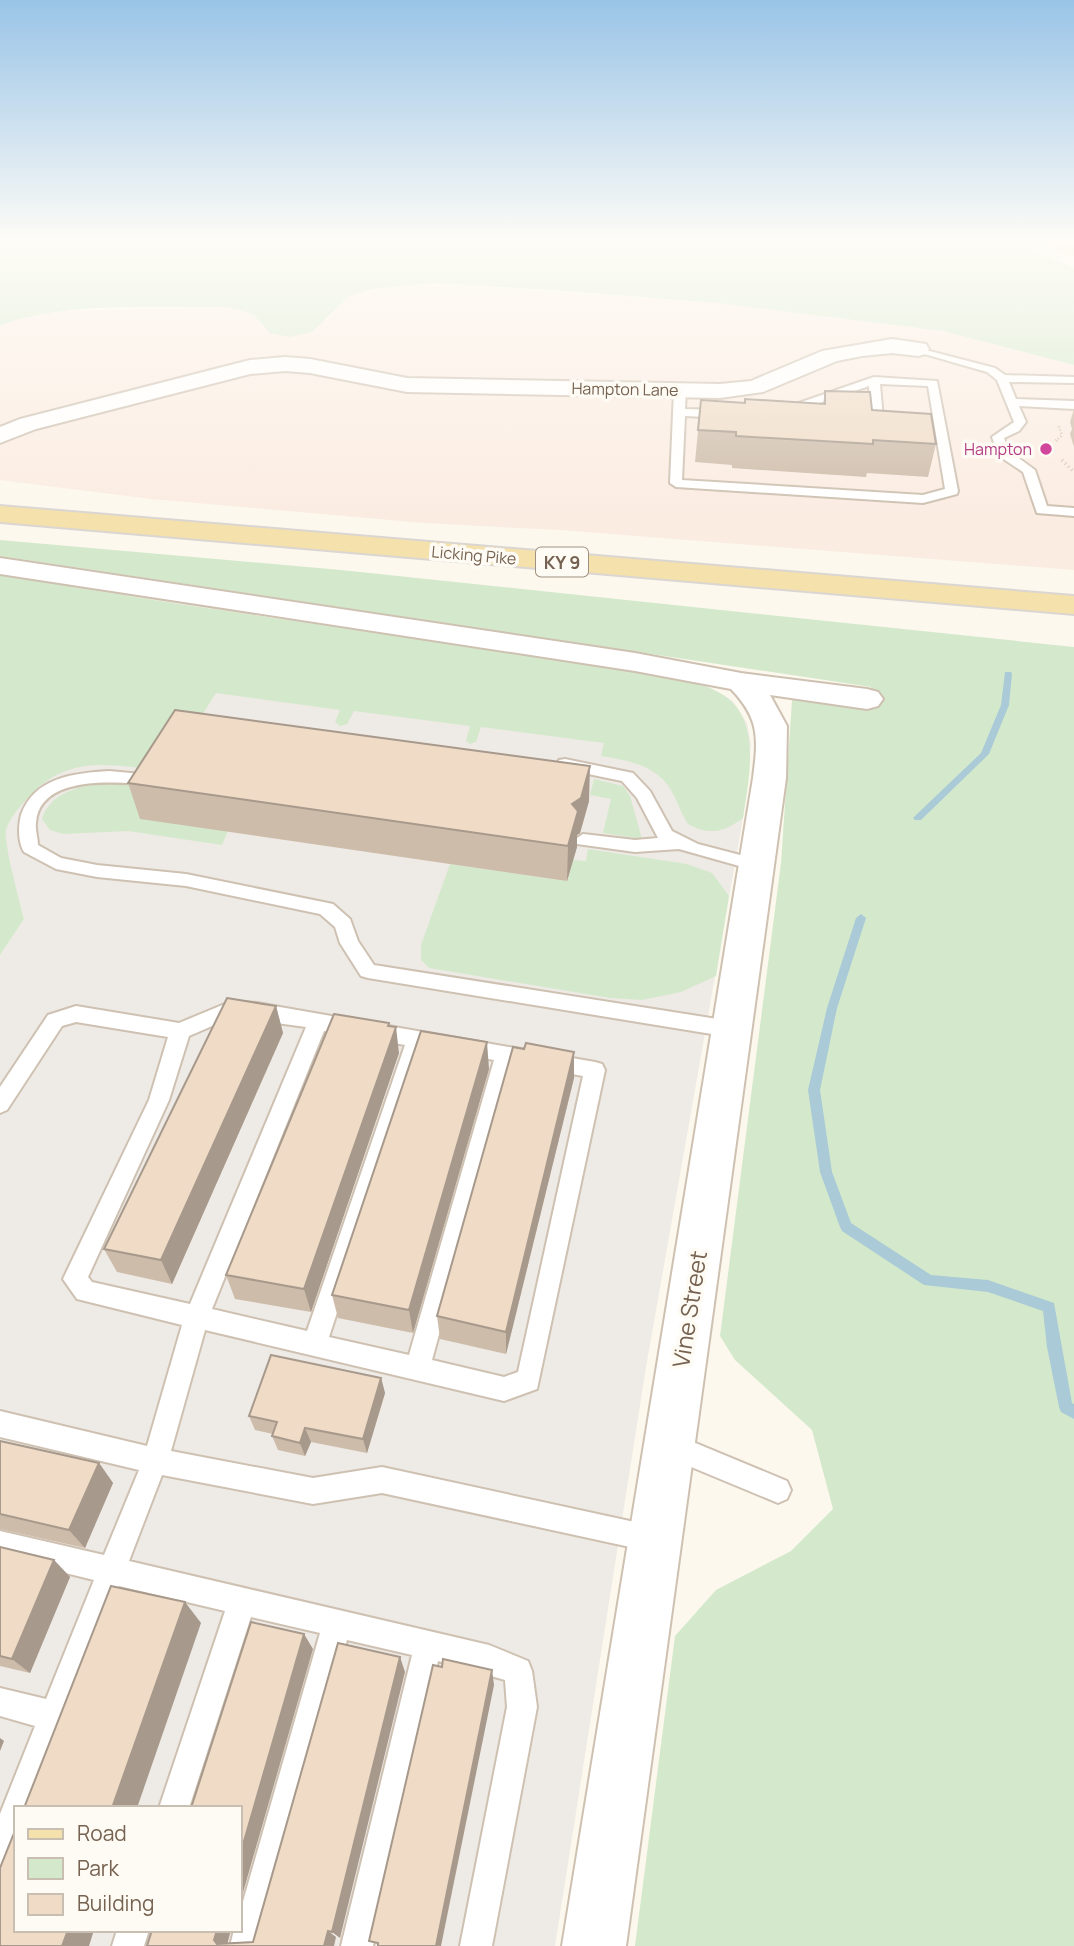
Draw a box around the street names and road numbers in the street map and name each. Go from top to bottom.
street label: Hampton Lane [571,377,679,401]
street label: Licking Pike [431,540,517,570]
road number: KY 9 [536,548,588,576]
street label: Vine Street [664,1248,714,1370]

